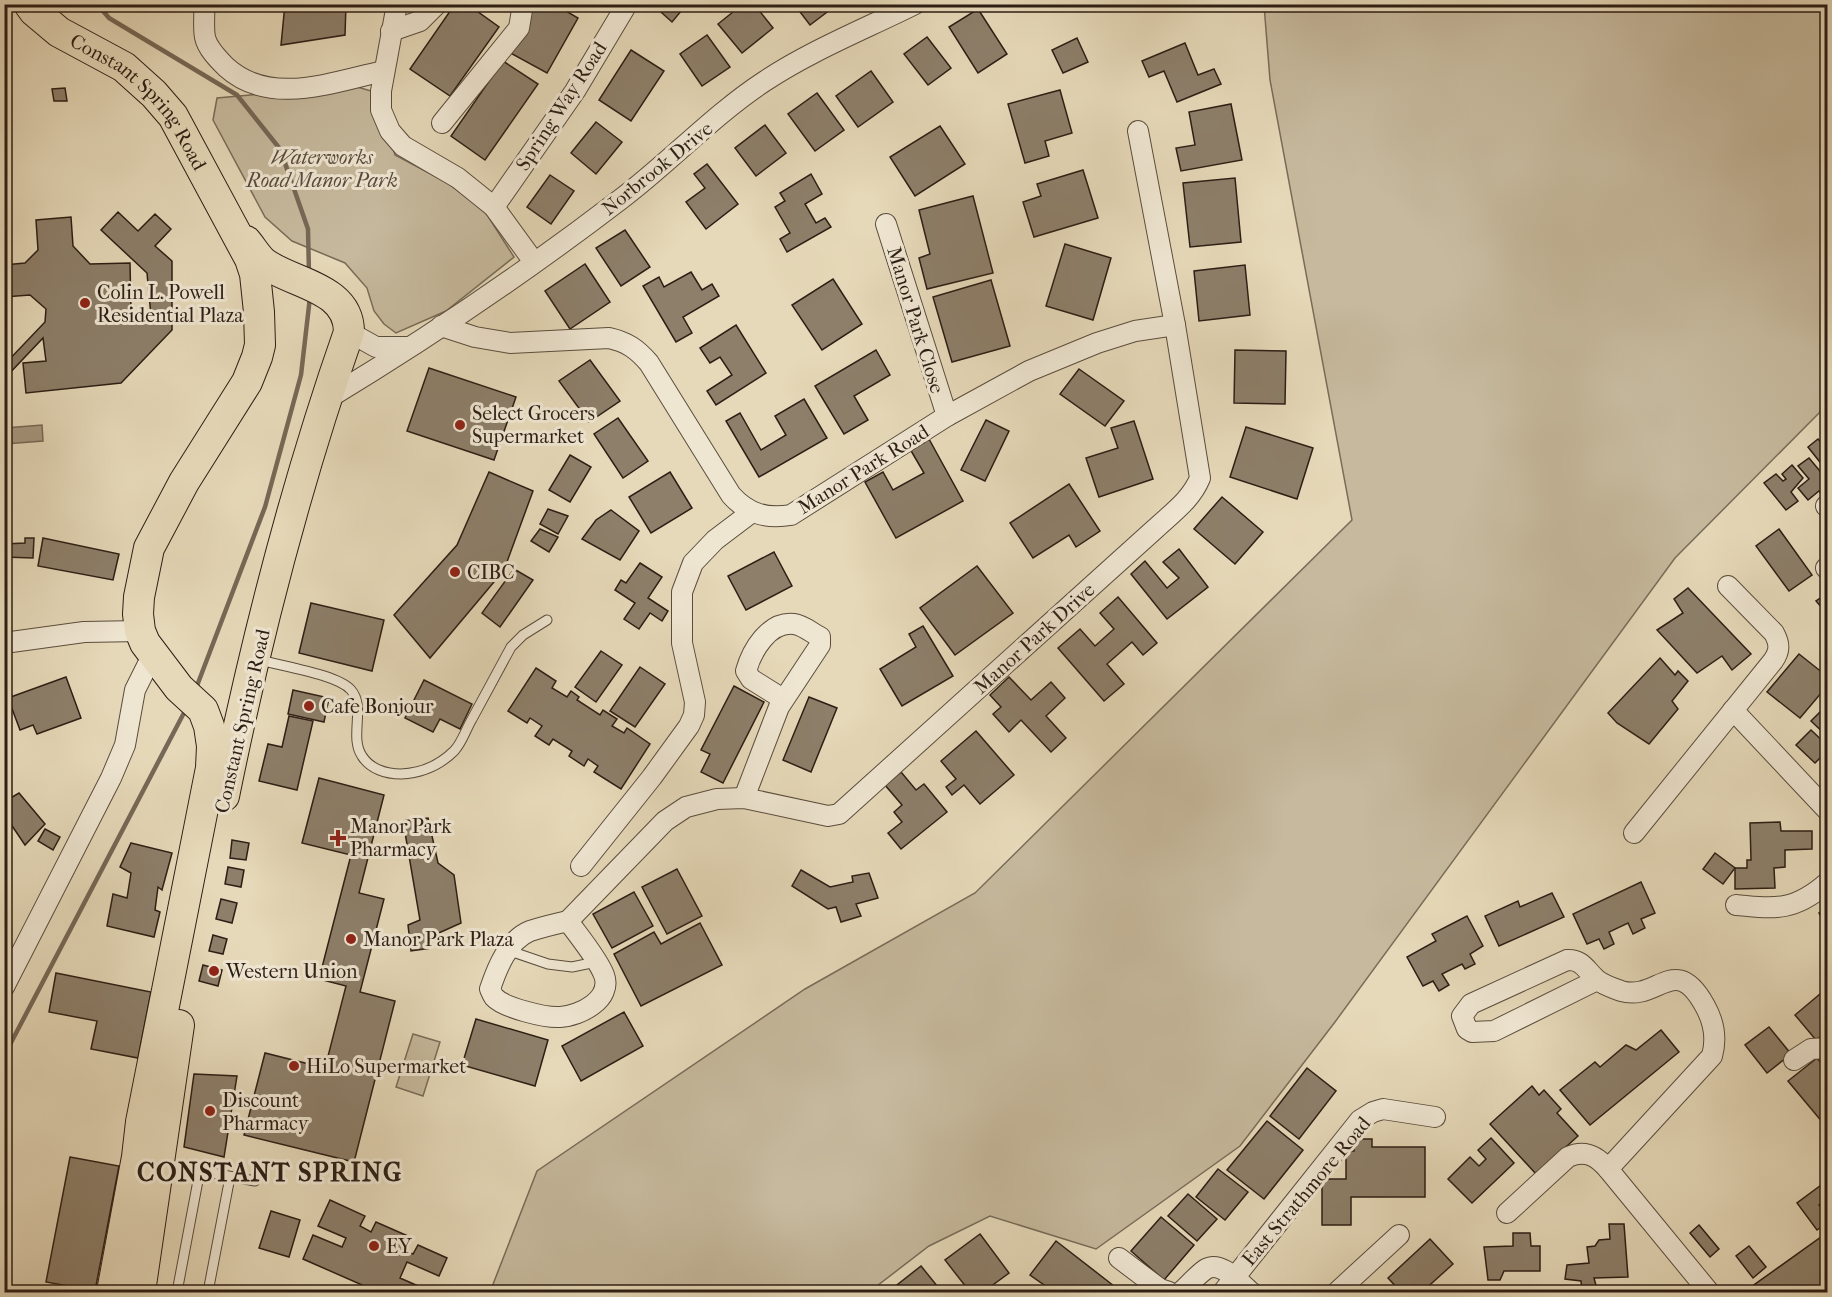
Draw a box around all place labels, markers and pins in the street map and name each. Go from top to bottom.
place label: Colin L. Powell Residential Plaza [97,281,244,327]
marker: Colin L. Powell Residential Plaza [78,296,92,310]
place label: Select Grocers Supermarket [472,402,595,448]
marker: Select Grocers Supermarket [453,418,467,432]
place label: CIBC [467,561,515,584]
marker: CIBC [448,565,462,579]
place label: Cafe Bonjour [321,695,434,718]
marker: Cafe Bonjour [302,699,316,713]
place label: Manor Park Pharmacy [350,815,452,861]
marker: Manor Park Pharmacy [331,831,345,845]
place label: Manor Park Plaza [363,928,515,951]
marker: Manor Park Plaza [344,932,358,946]
place label: Western Union [225,960,358,983]
marker: Western Union [207,964,221,978]
place label: HiLo Supermarket [306,1055,466,1078]
marker: HiLo Supermarket [287,1059,301,1073]
place label: Discount Pharmacy [222,1089,310,1135]
marker: Discount Pharmacy [203,1104,217,1118]
place label: EY [386,1235,413,1258]
marker: EY [367,1239,381,1253]

